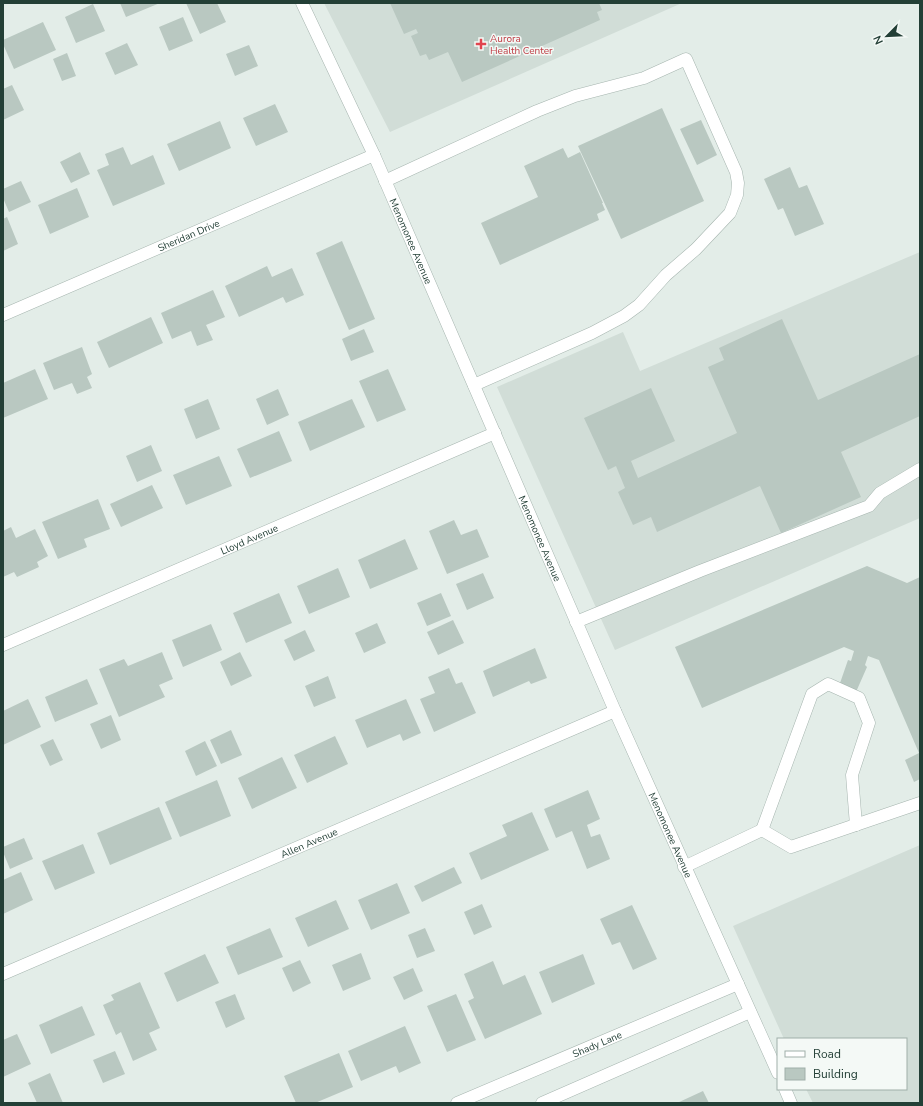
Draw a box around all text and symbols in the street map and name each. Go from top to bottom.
north arrow [867,16,907,56]
place label: Aurora Health Center [490,32,553,58]
text: N [870,33,887,47]
marker: Aurora Health Center [475,38,487,50]
street label: Menomonee Avenue [386,196,435,287]
street label: Sheridan Drive [156,216,222,255]
street label: Menomonee Avenue [514,494,564,584]
street label: Lloyd Avenue [219,521,281,558]
street label: Menomonee Avenue [645,790,695,880]
street label: Allen Avenue [279,825,340,862]
street label: Shady Lane [570,1028,624,1061]
legend [777,1038,907,1090]
text: Road [813,1046,841,1062]
text: Building [813,1066,858,1082]

